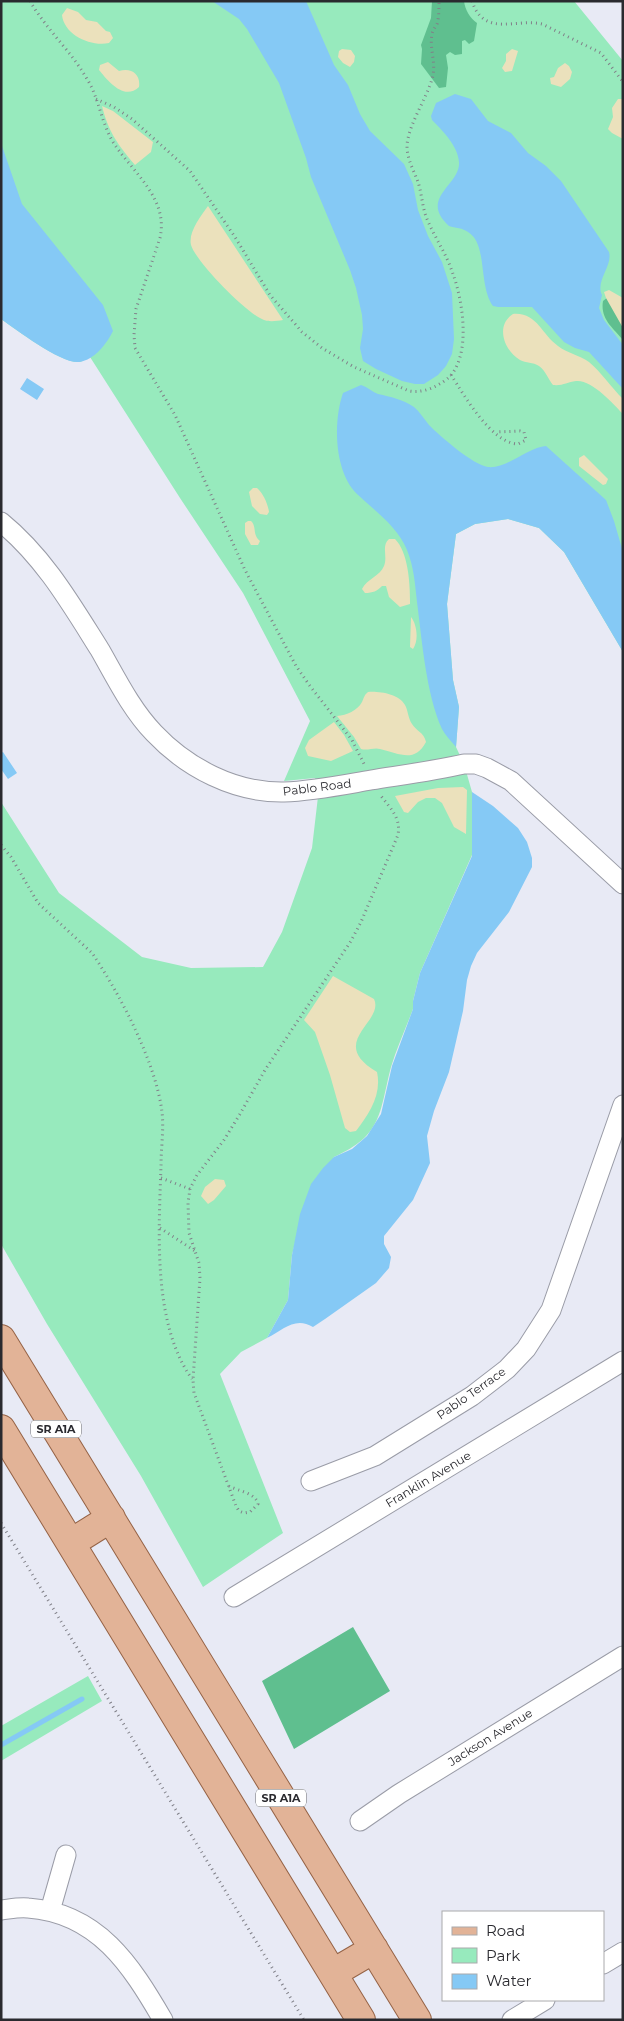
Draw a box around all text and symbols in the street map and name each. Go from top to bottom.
street label: Pablo Road [282,775,352,799]
street label: Pablo Terrace [434,1364,508,1422]
road number: SR A1A [31,1420,81,1438]
street label: Franklin Avenue [382,1448,474,1510]
street label: Jackson Avenue [444,1705,535,1770]
road number: SR A1A [256,1790,306,1806]
legend [442,1911,604,2001]
text: Road [486,1921,525,1940]
text: Park [486,1946,520,1965]
text: Water [486,1971,532,1990]

